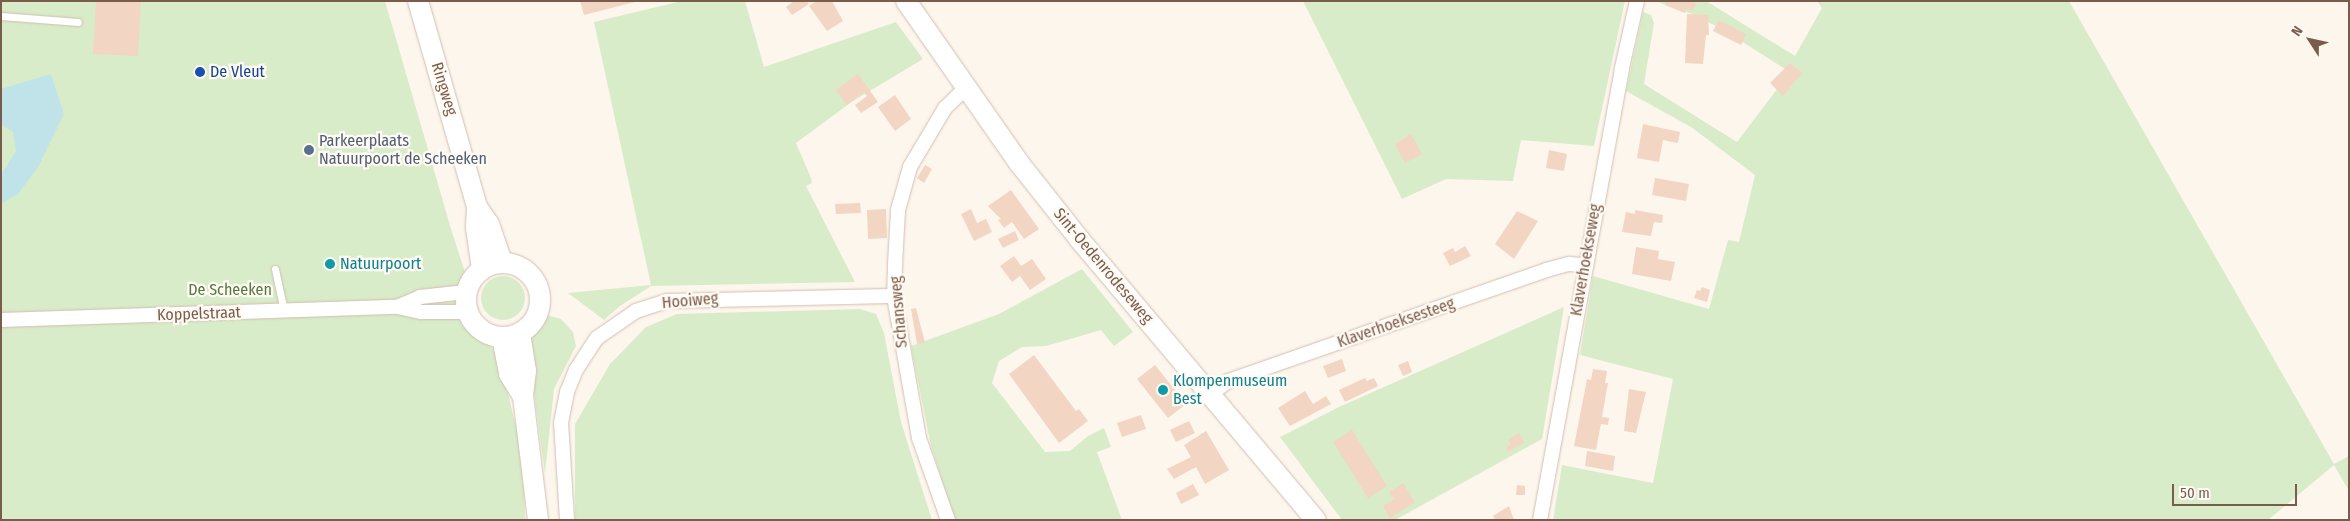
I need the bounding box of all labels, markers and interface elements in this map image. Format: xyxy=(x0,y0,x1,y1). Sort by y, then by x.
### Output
north arrow xyxy=(2285,15,2335,65)
text: N xyxy=(2288,23,2307,39)
street label: Ringweg xyxy=(427,60,461,118)
place label: De Vleut xyxy=(210,62,265,82)
marker: De Vleut xyxy=(194,66,206,78)
place label: Parkeerplaats Natuurpoort de Scheeken xyxy=(319,131,487,169)
marker: Parkeerplaats Natuurpoort de Scheeken xyxy=(303,144,315,156)
street label: Klaverhoekseweg xyxy=(1567,202,1605,318)
street label: Sint-Oedenrodeseweg xyxy=(1049,205,1157,327)
place label: Natuurpoort xyxy=(340,254,421,274)
marker: Natuurpoort xyxy=(324,258,336,270)
street label: Schansweg xyxy=(886,275,912,349)
park label: De Scheeken xyxy=(188,280,272,300)
street label: Hooiweg xyxy=(661,289,719,313)
street label: Klaverhoeksesteeg xyxy=(1335,294,1457,352)
street label: Koppelstraat xyxy=(157,303,241,325)
place label: Klompenmuseum Best xyxy=(1173,371,1287,409)
marker: Klompenmuseum Best xyxy=(1157,384,1169,396)
scale bar xyxy=(2175,474,2300,506)
text: 50 m xyxy=(2180,484,2210,502)

